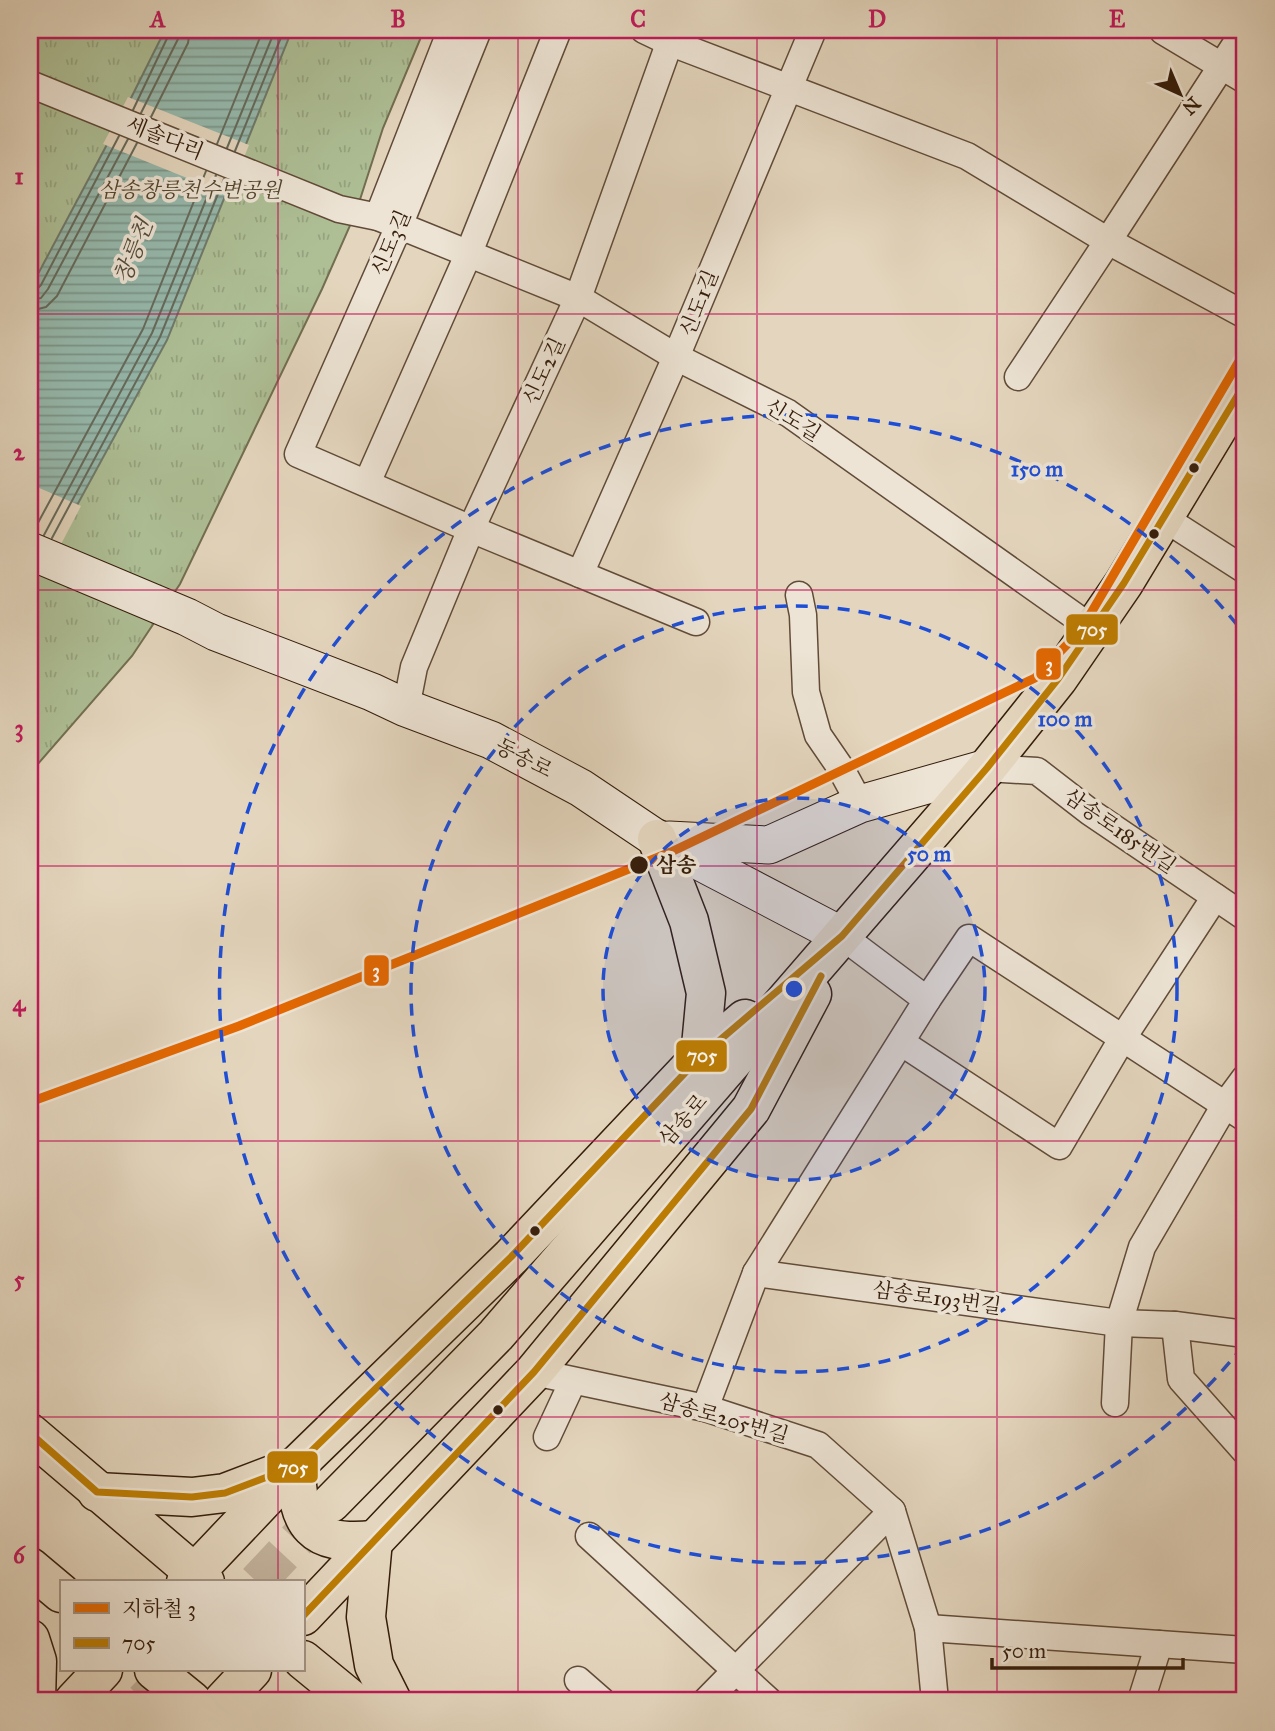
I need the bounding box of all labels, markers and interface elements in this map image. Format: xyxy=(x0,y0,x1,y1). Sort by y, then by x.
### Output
text: A xyxy=(148,5,166,33)
text: B xyxy=(390,5,406,33)
text: C xyxy=(630,5,646,33)
text: D xyxy=(868,5,886,33)
text: E xyxy=(1109,5,1126,33)
north arrow xyxy=(1146,60,1216,130)
text: N xyxy=(1178,92,1205,120)
street label: 세솔다리 xyxy=(123,111,207,165)
text: 1 xyxy=(14,162,24,190)
park label: 삼송창릉천수변공원 xyxy=(99,177,283,203)
street label: 신도3길 xyxy=(366,206,416,280)
water label: 창릉천 xyxy=(108,213,159,287)
street label: 신도1길 xyxy=(674,266,724,340)
street label: 신도2길 xyxy=(517,333,571,409)
street label: 신도길 xyxy=(760,393,826,447)
text: 2 xyxy=(13,438,25,466)
text: 150 m xyxy=(1011,456,1063,482)
unlabelled marker xyxy=(1187,461,1201,475)
unlabelled marker xyxy=(1147,527,1161,541)
line badge: 705 xyxy=(1065,613,1119,646)
text: 705 xyxy=(1077,618,1107,641)
line badge: 3 xyxy=(1035,647,1062,681)
text: 3 xyxy=(1045,653,1053,677)
text: 100 m xyxy=(1038,706,1093,732)
text: 3 xyxy=(14,714,24,743)
street label: 동송로 xyxy=(491,733,557,783)
street label: 삼송로185번길 xyxy=(1059,783,1181,879)
text: 50 m xyxy=(907,841,951,867)
place label: 삼송 xyxy=(656,852,697,878)
marker: 삼송 xyxy=(628,854,650,876)
line badge: 3 xyxy=(363,954,390,987)
text: 3 xyxy=(372,959,380,983)
centre of rings xyxy=(782,977,806,1001)
text: 4 xyxy=(13,989,27,1017)
line badge: 705 xyxy=(675,1039,728,1073)
text: 705 xyxy=(687,1044,717,1067)
street label: 삼송로 xyxy=(653,1089,713,1151)
unlabelled marker xyxy=(528,1224,542,1238)
text: 5 xyxy=(14,1265,25,1293)
street label: 삼송로193번길 xyxy=(871,1276,1003,1320)
street label: 삼송로205번길 xyxy=(656,1387,792,1449)
unlabelled marker xyxy=(491,1403,505,1417)
line badge: 705 xyxy=(266,1450,319,1484)
text: 705 xyxy=(278,1456,308,1479)
text: 6 xyxy=(13,1541,26,1569)
legend xyxy=(60,1580,304,1672)
text: 지하철 3 xyxy=(122,1596,196,1622)
scale bar xyxy=(992,1626,1182,1670)
text: 705 xyxy=(122,1630,155,1656)
text: 50 m xyxy=(1002,1638,1047,1664)

